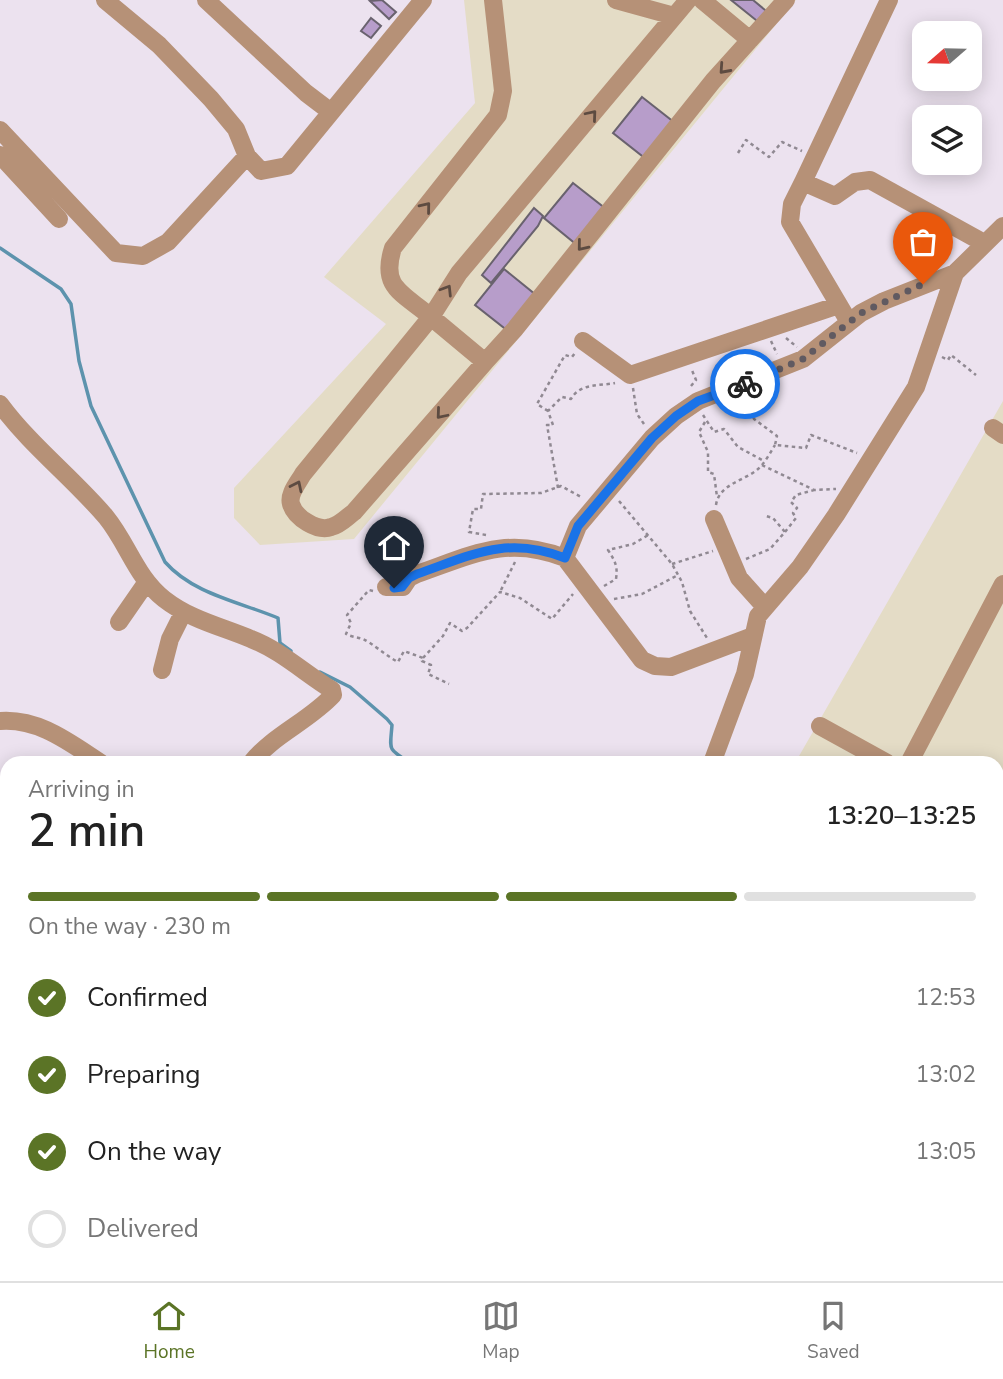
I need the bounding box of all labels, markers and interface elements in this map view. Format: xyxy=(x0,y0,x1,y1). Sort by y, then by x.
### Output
north arrow xyxy=(912,21,982,91)
map controls xyxy=(912,21,982,175)
one-way arrow xyxy=(720,61,732,74)
button: layers xyxy=(912,105,982,175)
one-way arrow xyxy=(584,110,596,123)
one-way arrow xyxy=(417,202,430,214)
pin xyxy=(893,212,953,284)
icon: bag xyxy=(904,223,942,261)
one-way arrow xyxy=(577,239,590,251)
one-way arrow xyxy=(439,285,452,298)
courier xyxy=(710,349,780,419)
icon: bike xyxy=(726,365,764,403)
one-way arrow xyxy=(437,406,449,419)
one-way arrow xyxy=(288,481,302,494)
pin xyxy=(364,516,424,588)
icon: home xyxy=(375,527,413,565)
text: Arriving in xyxy=(28,774,135,805)
text: 13:20–13:25 xyxy=(826,798,976,833)
text: 2 min xyxy=(28,799,145,862)
text: On the way · 230 m xyxy=(28,911,231,942)
icon: check xyxy=(28,979,66,1017)
text: Confirmed xyxy=(87,980,208,1015)
text: 12:53 xyxy=(916,982,976,1013)
icon: check xyxy=(28,1056,66,1094)
text: Preparing xyxy=(87,1057,200,1092)
text: 13:02 xyxy=(916,1059,976,1090)
icon: check xyxy=(28,1133,66,1171)
text: On the way xyxy=(87,1134,221,1169)
text: 13:05 xyxy=(916,1136,976,1167)
text: Delivered xyxy=(87,1211,199,1246)
tab: Home xyxy=(144,1297,195,1365)
tab: Map xyxy=(482,1297,520,1365)
tab: Saved xyxy=(807,1297,859,1365)

